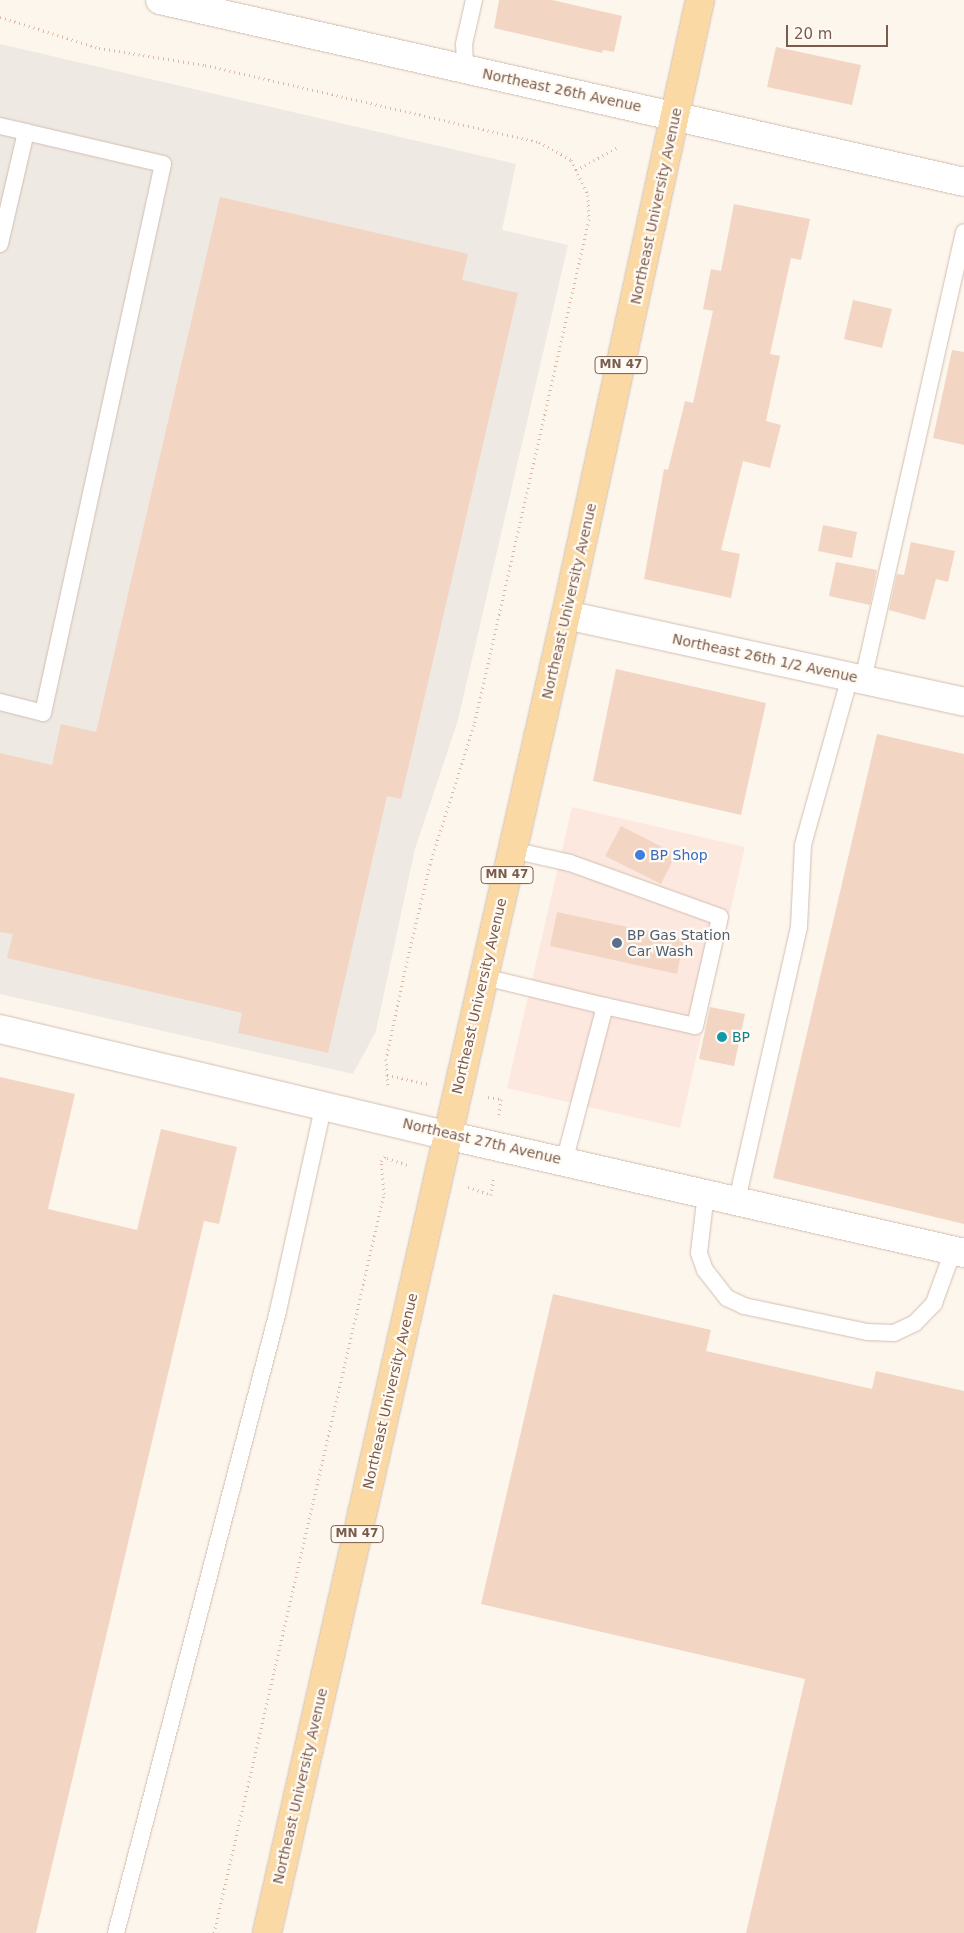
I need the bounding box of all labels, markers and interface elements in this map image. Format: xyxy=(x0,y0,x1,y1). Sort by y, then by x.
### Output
scale bar xyxy=(789,15,892,47)
text: 20 m xyxy=(794,25,832,43)
street label: Northeast 26th Avenue xyxy=(481,65,643,115)
street label: Northeast University Avenue xyxy=(627,106,685,306)
road number: MN 47 xyxy=(594,356,648,374)
street label: Northeast University Avenue xyxy=(538,501,600,701)
street label: Northeast 26th 1/2 Avenue xyxy=(671,630,859,686)
place label: BP Shop xyxy=(650,847,708,863)
marker: BP Shop xyxy=(634,849,646,861)
road number: MN 47 xyxy=(480,866,534,884)
street label: Northeast University Avenue xyxy=(448,896,510,1096)
place label: BP Gas Station Car Wash xyxy=(627,927,730,960)
marker: BP Gas Station Car Wash xyxy=(611,937,623,949)
place label: BP xyxy=(732,1029,750,1045)
marker: BP xyxy=(716,1031,728,1043)
street label: Northeast 27th Avenue xyxy=(401,1115,563,1167)
street label: Northeast University Avenue xyxy=(359,1291,421,1491)
road number: MN 47 xyxy=(330,1525,384,1544)
street label: Northeast University Avenue xyxy=(269,1686,331,1886)

